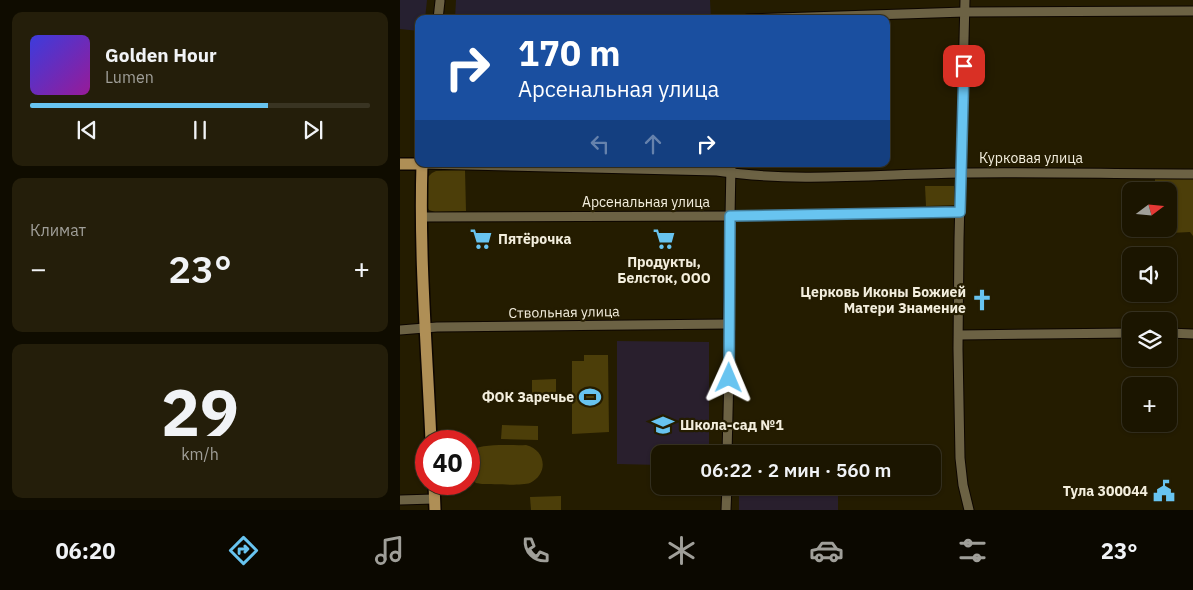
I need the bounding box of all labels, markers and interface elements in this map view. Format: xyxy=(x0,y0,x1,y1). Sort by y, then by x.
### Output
text: 170 m xyxy=(518,30,621,76)
icon: right xyxy=(435,35,500,100)
text: Golden Hour xyxy=(105,43,217,67)
pin xyxy=(943,45,985,87)
icon: arrive xyxy=(950,52,978,80)
text: Lumen xyxy=(105,67,154,87)
text: Арсенальная улица xyxy=(518,74,719,103)
icon: previous xyxy=(73,116,101,144)
icon: pause xyxy=(186,116,214,144)
icon: next xyxy=(299,116,327,144)
icon: left xyxy=(586,130,614,158)
icon: ahead xyxy=(639,130,667,158)
icon: right xyxy=(692,130,720,158)
street label: Курковая улица xyxy=(979,149,1084,167)
north arrow xyxy=(1122,182,1178,238)
map controls xyxy=(1122,182,1177,432)
street label: Арсенальная улица xyxy=(582,193,711,211)
text: Климат xyxy=(30,220,86,240)
supermarket icon: Пятёрочка xyxy=(468,226,494,252)
supermarket icon: Продукты, Белсток, ООО xyxy=(651,226,677,252)
place label: Пятёрочка xyxy=(498,230,571,248)
text: 23° xyxy=(168,244,232,293)
button: sound xyxy=(1122,247,1177,302)
text: − xyxy=(30,250,47,287)
text: + xyxy=(353,250,370,287)
place label: Продукты, Белсток, ООО xyxy=(617,253,711,287)
place label: Церковь Иконы Божией Матери Знамение xyxy=(800,283,966,317)
church icon: Церковь Иконы Божией Матери Знамение xyxy=(969,287,995,313)
street label: Ствольная улица xyxy=(508,302,620,322)
button: layers xyxy=(1122,312,1177,367)
position arrow xyxy=(702,351,754,403)
text: 29 xyxy=(161,369,239,454)
button: + xyxy=(1122,377,1177,432)
sports icon: ФОК Заречье xyxy=(577,384,603,410)
place label: ФОК Заречье xyxy=(482,388,574,406)
school or university icon: Школа-сад №1 xyxy=(650,412,676,438)
place label: Школа-сад №1 xyxy=(680,416,784,434)
speed limit sign: 40 xyxy=(415,430,480,495)
text: km/h xyxy=(181,444,219,464)
text: 06:22 · 2 мин · 560 m xyxy=(701,458,891,482)
public building icon: Тула 300044 xyxy=(1151,478,1177,504)
place label: Тула 300044 xyxy=(1063,482,1148,500)
icon: directions xyxy=(226,533,261,568)
icon: music xyxy=(372,533,407,568)
icon: phone xyxy=(518,533,553,568)
icon: climate xyxy=(664,533,699,568)
icon: car xyxy=(809,533,844,568)
icon: filters xyxy=(955,533,990,568)
text: 06:20 xyxy=(55,536,115,565)
text: 23° xyxy=(1101,536,1138,565)

